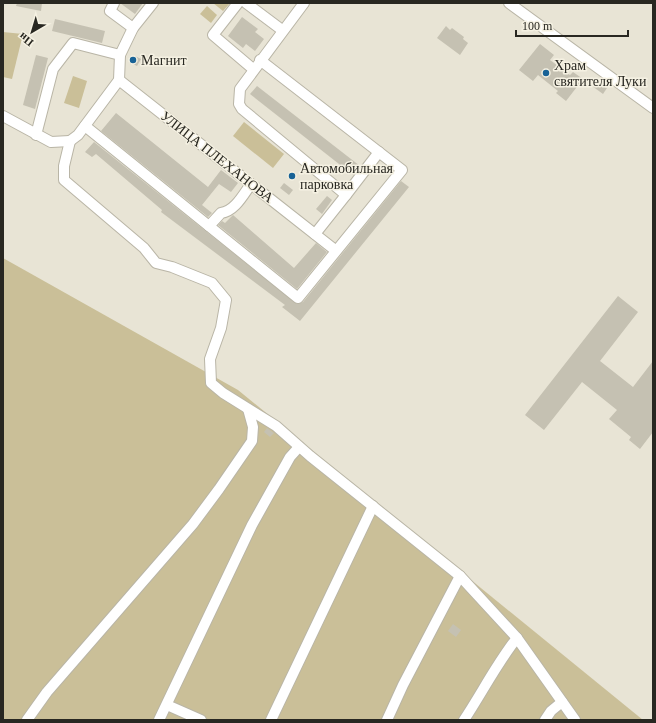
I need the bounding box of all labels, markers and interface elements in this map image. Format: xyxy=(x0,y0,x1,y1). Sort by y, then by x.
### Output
north arrow xyxy=(12,12,52,52)
scale bar xyxy=(516,12,628,38)
text: 100 m xyxy=(522,19,553,33)
text: Пн xyxy=(16,30,35,49)
place label: Магнит xyxy=(141,53,187,68)
marker: Магнит xyxy=(128,55,138,65)
place label: Храм святителя Луки xyxy=(554,58,647,89)
marker: Храм святителя Луки xyxy=(541,68,551,78)
street label: УЛИЦА ПЛЕХАНОВА xyxy=(158,108,277,206)
place label: Автомобильная парковка xyxy=(300,161,394,192)
marker: Автомобильная парковка xyxy=(287,171,297,181)

